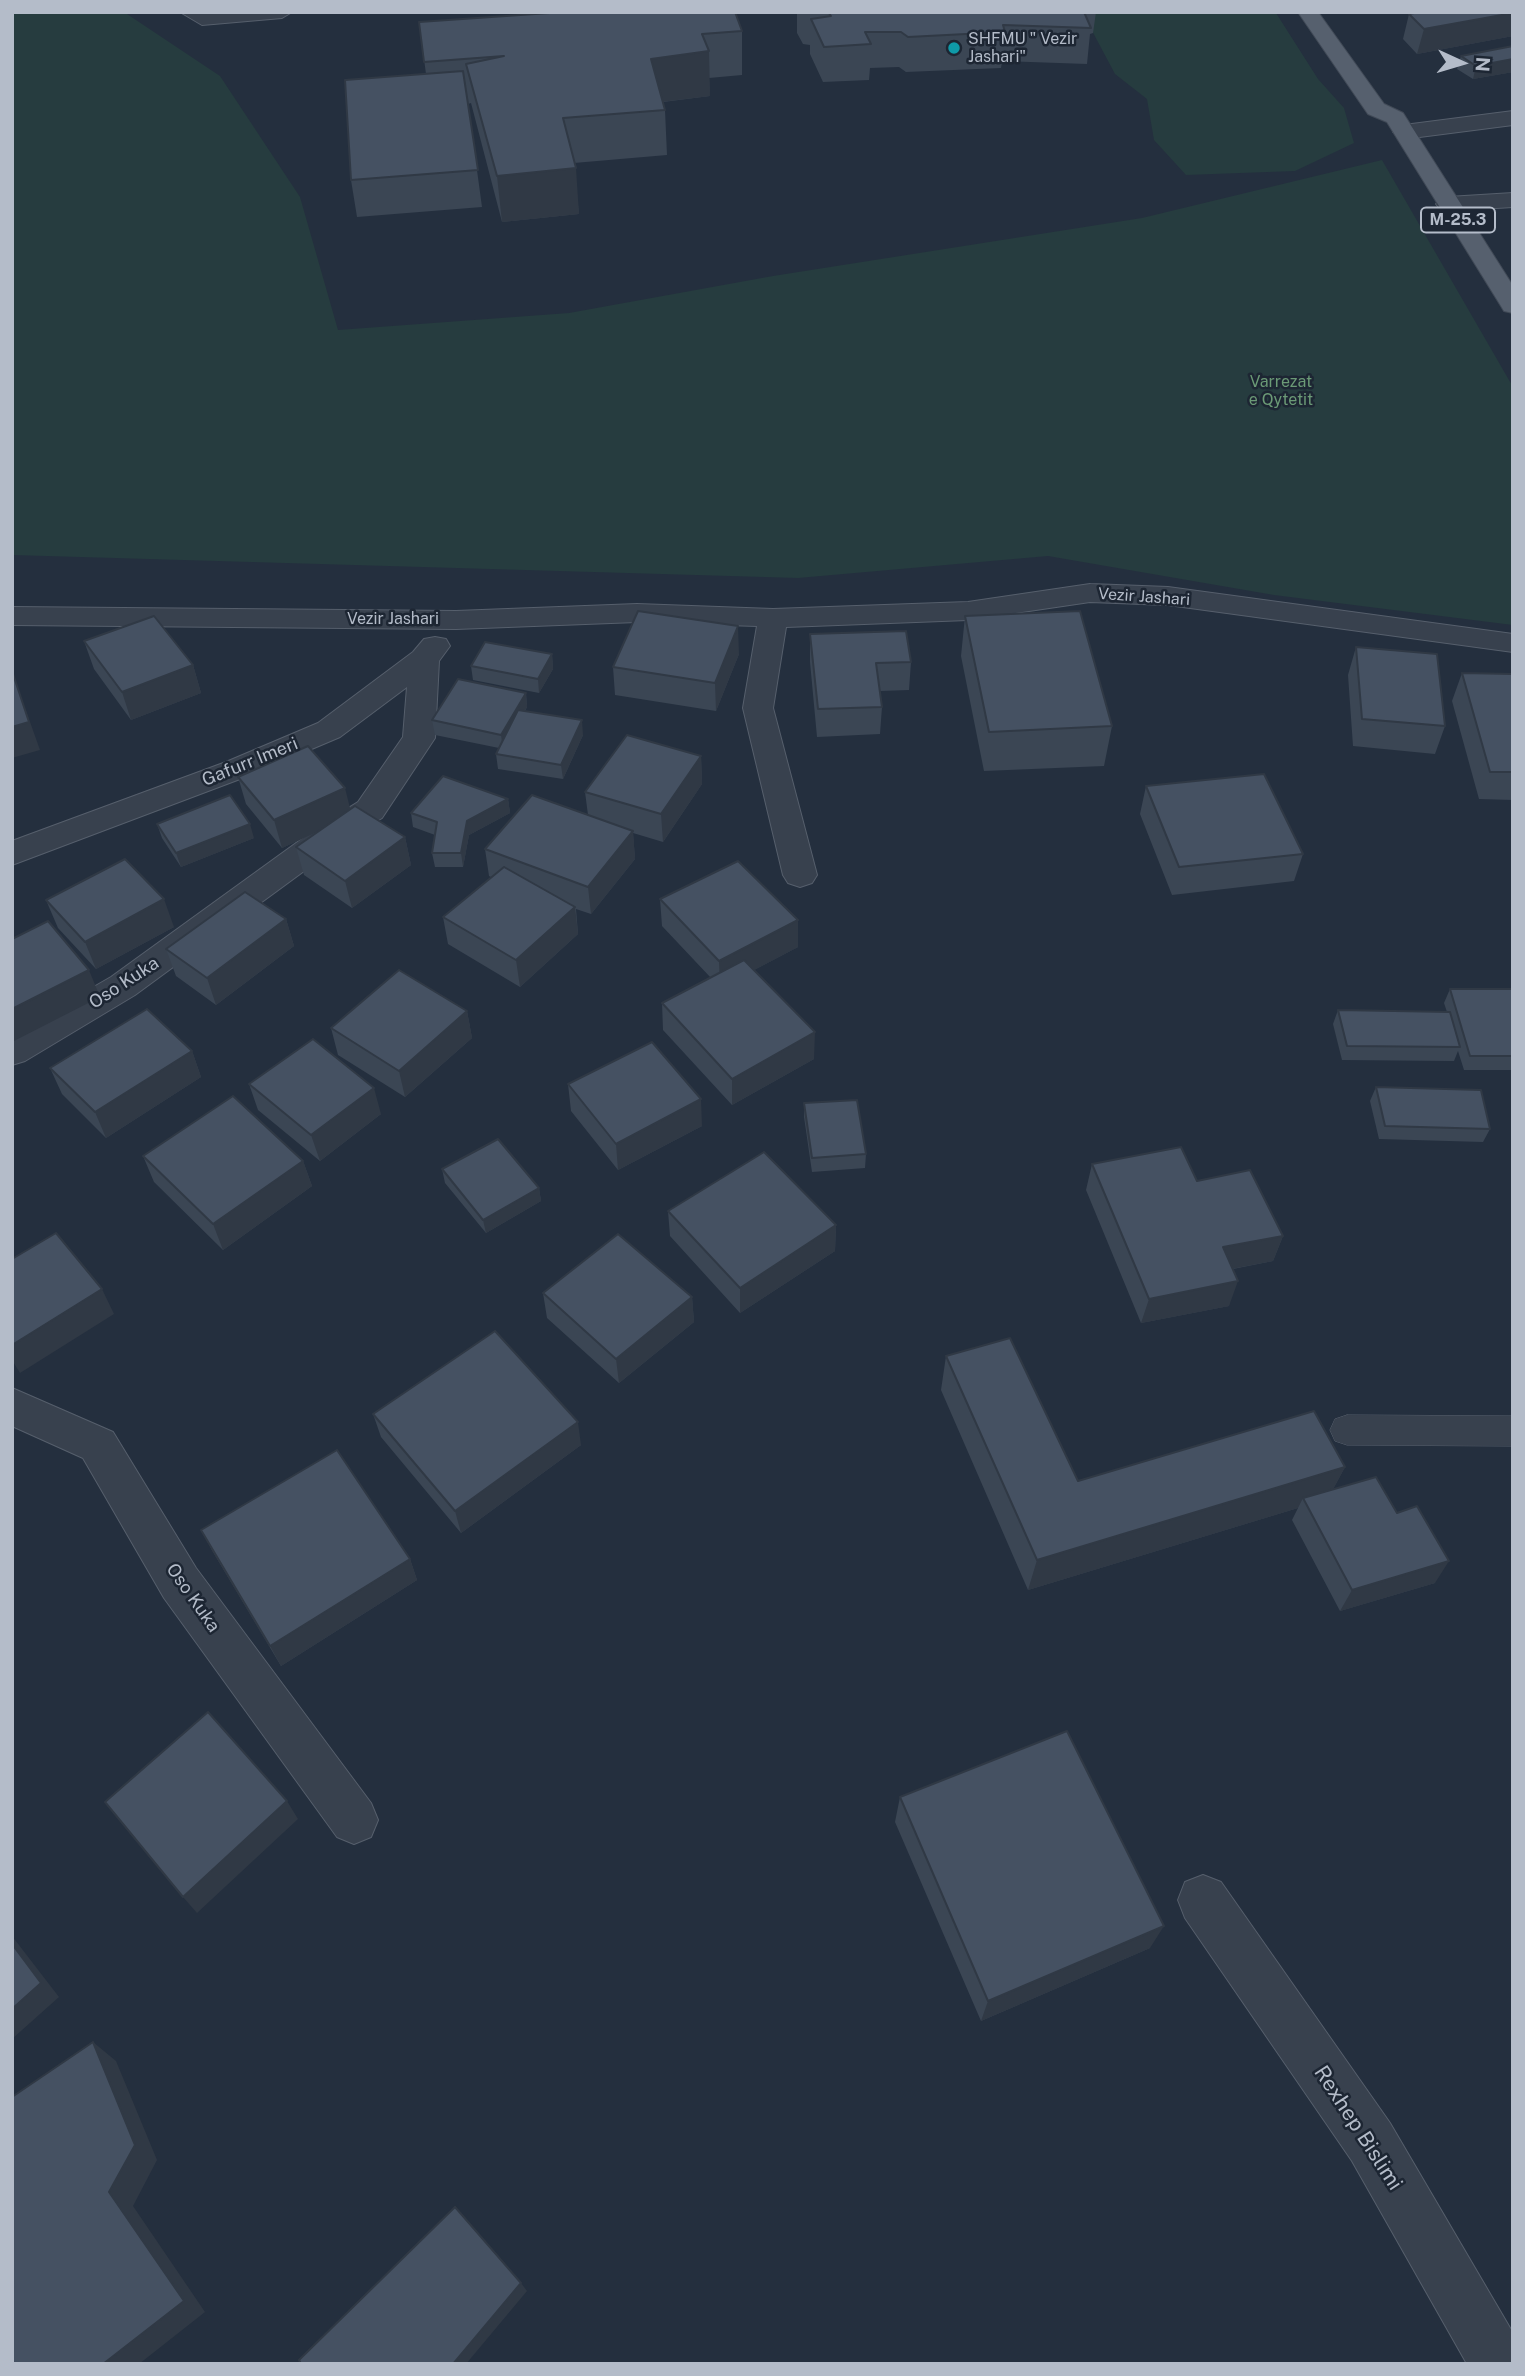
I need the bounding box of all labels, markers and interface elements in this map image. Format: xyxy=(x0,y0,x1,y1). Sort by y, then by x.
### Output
north arrow xyxy=(1427,28,1497,98)
place label: SHFMU " Vezir Jashari" xyxy=(968,29,1077,67)
marker: SHFMU " Vezir Jashari" xyxy=(946,40,962,56)
text: N xyxy=(1471,56,1494,73)
road number: M-25.3 xyxy=(1421,208,1495,232)
park label: Varrezat e Qytetit xyxy=(1249,372,1313,410)
street label: Vezir Jashari xyxy=(1097,584,1191,610)
street label: Vezir Jashari xyxy=(347,609,439,629)
street label: Gafurr Imeri xyxy=(199,733,301,791)
street label: Oso Kuka xyxy=(85,952,163,1014)
street label: Oso Kuka xyxy=(162,1559,224,1637)
street label: Rexhep Bislimi xyxy=(1308,2061,1408,2195)

